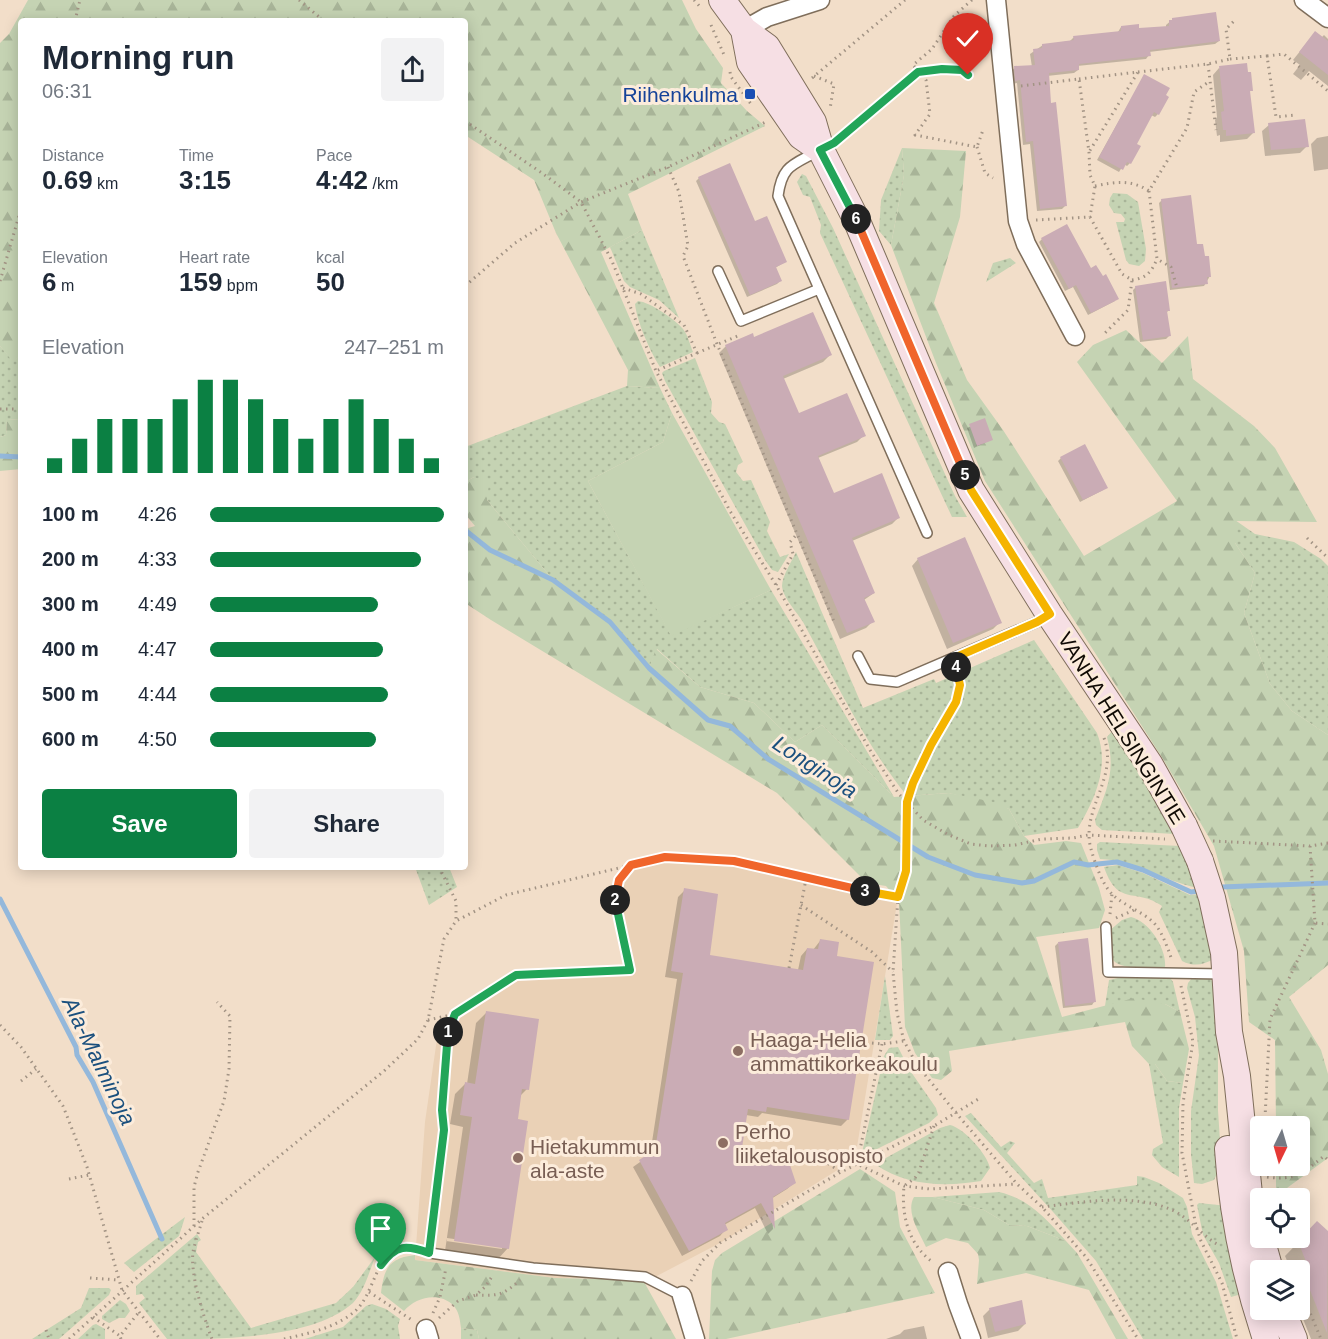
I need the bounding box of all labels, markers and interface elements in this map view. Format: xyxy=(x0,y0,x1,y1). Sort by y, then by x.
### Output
pin xyxy=(942,13,993,75)
icon: check xyxy=(951,22,984,55)
button: share xyxy=(381,38,444,101)
text: Morning run xyxy=(42,39,234,76)
text: 06:31 xyxy=(42,80,92,102)
place label: Riihenkulma xyxy=(622,83,738,106)
marker: Riihenkulma xyxy=(743,87,757,101)
text: Distance xyxy=(42,147,104,164)
text: Time xyxy=(179,147,214,164)
text: Pace xyxy=(316,147,352,164)
text: 0.69 xyxy=(42,165,93,195)
text: 3:15 xyxy=(179,165,231,195)
text: 4:42 xyxy=(316,165,368,195)
text: km xyxy=(93,175,118,192)
text: /km xyxy=(368,175,398,192)
pin: 6 xyxy=(841,204,871,234)
text: 6 xyxy=(852,210,860,227)
text: Elevation xyxy=(42,249,108,266)
text: Heart rate xyxy=(179,249,250,266)
text: kcal xyxy=(316,249,344,266)
text: 6 xyxy=(42,267,56,297)
text: 159 xyxy=(179,267,222,297)
text: 50 xyxy=(316,267,345,297)
text: m xyxy=(56,277,74,294)
text: bpm xyxy=(222,277,258,294)
text: Elevation xyxy=(42,336,124,358)
text: 247–251 m xyxy=(344,336,444,358)
pin: 5 xyxy=(950,460,980,490)
text: 5 xyxy=(961,466,969,483)
text: 100 m xyxy=(42,503,99,525)
text: 4:26 xyxy=(138,503,177,525)
text: 200 m xyxy=(42,548,99,570)
text: 4:33 xyxy=(138,548,177,570)
text: 300 m xyxy=(42,593,99,615)
text: 4:49 xyxy=(138,593,177,615)
street label: VANHA HELSINGINTIE xyxy=(1054,628,1190,828)
text: 400 m xyxy=(42,638,99,660)
text: 4:47 xyxy=(138,638,177,660)
pin: 4 xyxy=(941,652,971,682)
text: 4 xyxy=(952,658,960,675)
text: 500 m xyxy=(42,683,99,705)
text: 4:44 xyxy=(138,683,177,705)
text: 600 m xyxy=(42,728,99,750)
text: 4:50 xyxy=(138,728,177,750)
water label: Longinoja xyxy=(768,731,862,803)
button: Save xyxy=(42,789,237,858)
button: Share xyxy=(249,789,444,858)
pin: 3 xyxy=(850,876,880,906)
text: 3 xyxy=(861,882,869,899)
pin: 2 xyxy=(600,885,630,915)
text: 2 xyxy=(611,891,619,908)
water label: Ala-Malminoja xyxy=(56,991,141,1129)
pin: 1 xyxy=(433,1017,463,1047)
text: 1 xyxy=(444,1023,452,1040)
place label: Haaga-Helia ammattikorkeakoulu xyxy=(750,1028,938,1075)
marker: Haaga-Helia ammattikorkeakoulu xyxy=(731,1044,745,1058)
north arrow xyxy=(1250,1116,1310,1176)
map controls xyxy=(1250,1116,1310,1320)
place label: Perho liiketalousopisto xyxy=(735,1120,883,1167)
place label: Hietakummun ala-aste xyxy=(530,1135,660,1182)
marker: Perho liiketalousopisto xyxy=(716,1136,730,1150)
marker: Hietakummun ala-aste xyxy=(511,1151,525,1165)
button: locate xyxy=(1250,1188,1310,1248)
pin xyxy=(355,1203,406,1265)
icon: arrive xyxy=(364,1212,397,1245)
button: layers xyxy=(1250,1260,1310,1320)

